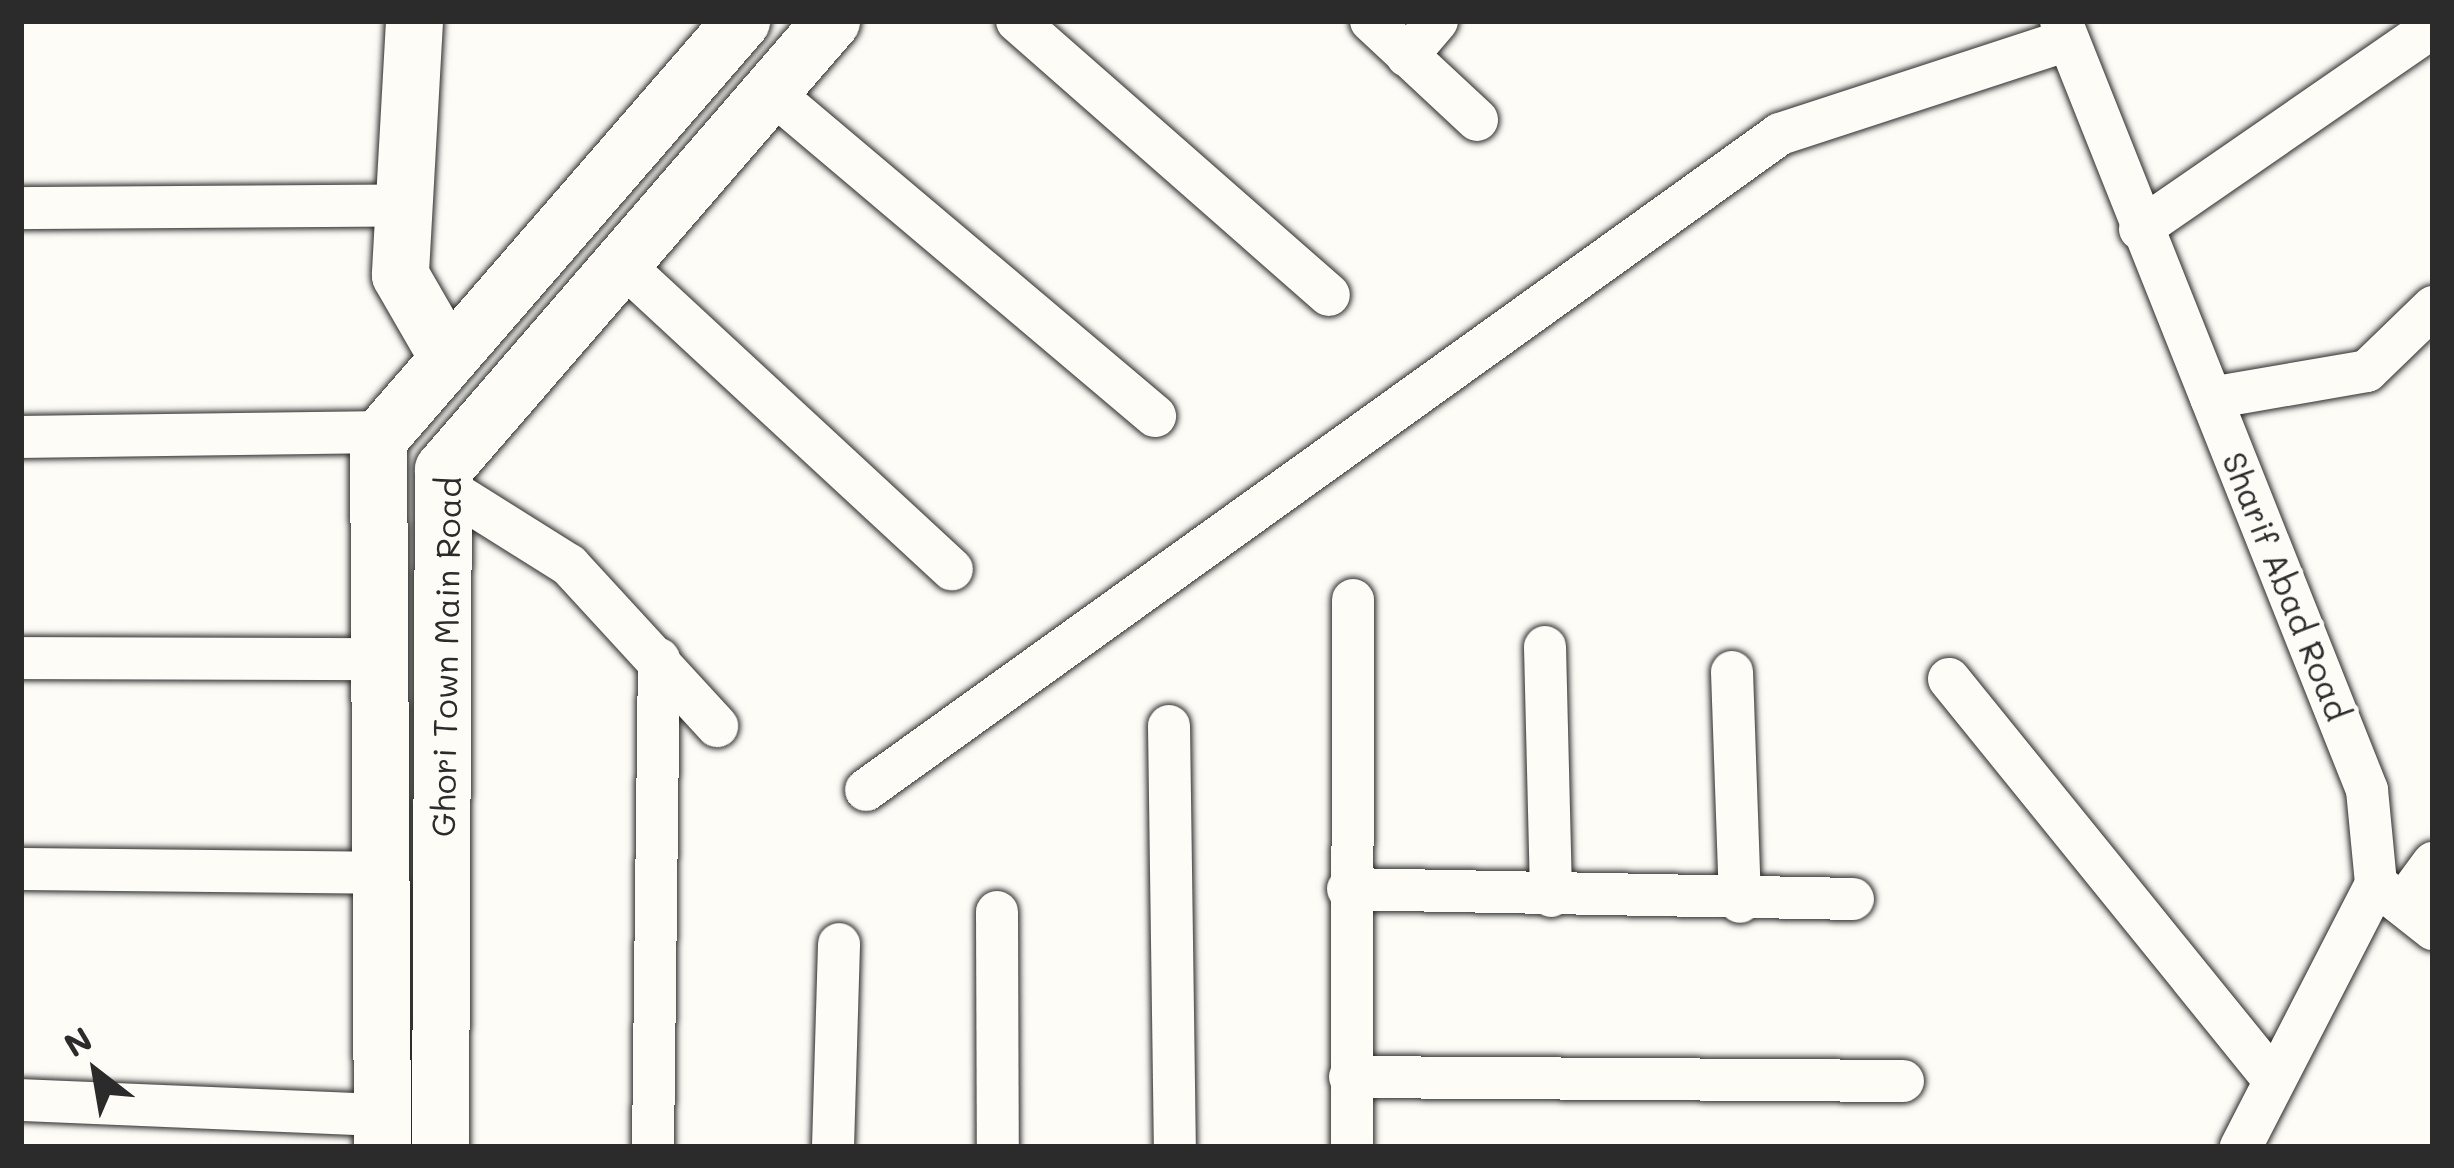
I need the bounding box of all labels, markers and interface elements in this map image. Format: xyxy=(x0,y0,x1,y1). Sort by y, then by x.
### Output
street label: Sharif Abad Road xyxy=(2215,446,2359,726)
street label: Ghori Town Main Road xyxy=(422,477,468,837)
north arrow xyxy=(36,1012,156,1132)
text: N xyxy=(55,1016,99,1066)

